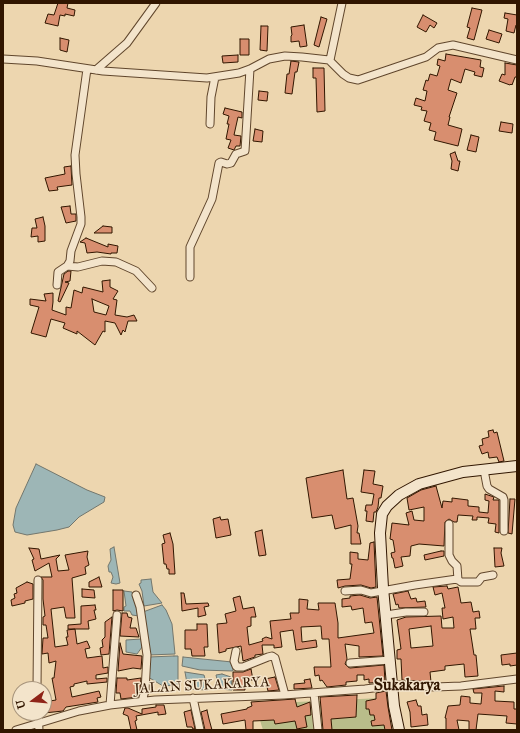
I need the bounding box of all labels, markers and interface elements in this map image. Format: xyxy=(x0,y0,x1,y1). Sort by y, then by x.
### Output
street label: JALAN SUKAKARYA xyxy=(134,674,270,698)
district label: Sukakarya xyxy=(374,676,440,696)
north arrow xyxy=(12,681,52,721)
text: U xyxy=(13,698,28,710)

